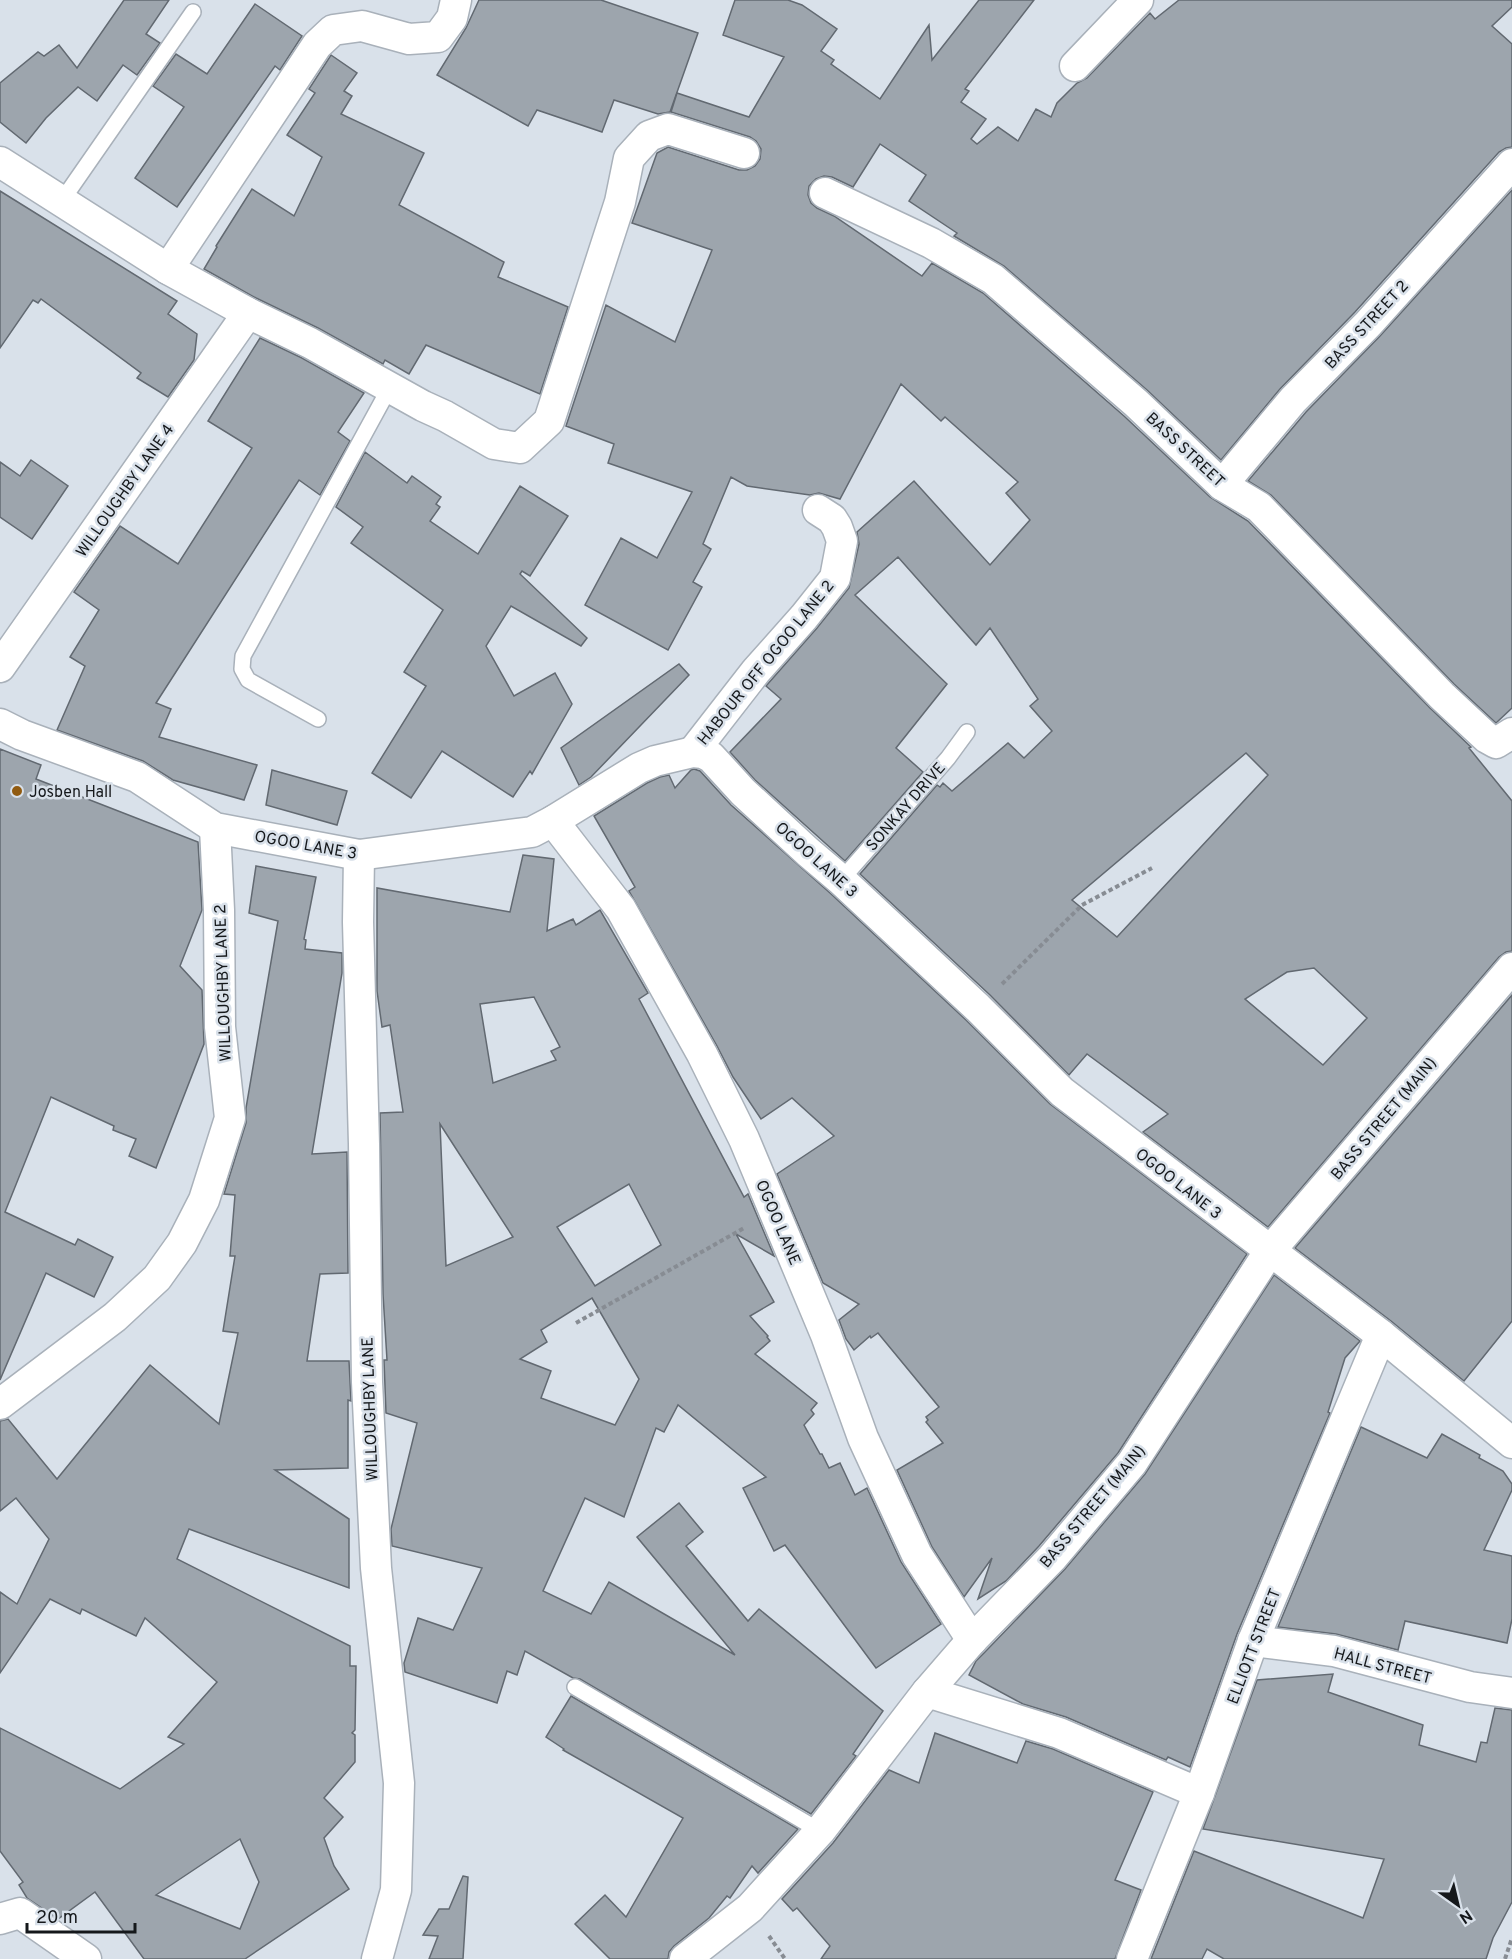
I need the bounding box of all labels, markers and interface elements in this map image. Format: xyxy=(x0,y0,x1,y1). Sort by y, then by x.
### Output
street label: BASS STREET 2 xyxy=(1321,277,1414,374)
street label: BASS STREET xyxy=(1141,409,1228,492)
street label: WILLOUGHBY LANE 4 xyxy=(72,421,179,561)
street label: HABOUR OFF OGOO LANE 2 xyxy=(694,577,839,750)
street label: SONKAY DRIVE xyxy=(862,759,951,856)
place label: Josben Hall xyxy=(29,783,112,803)
marker: Josben Hall xyxy=(10,784,24,798)
street label: OGOO LANE 3 xyxy=(770,818,861,903)
street label: OGOO LANE 3 xyxy=(253,827,359,865)
street label: WILLOUGHBY LANE 2 xyxy=(211,904,237,1062)
street label: BASS STREET (MAIN) xyxy=(1327,1054,1442,1185)
street label: OGOO LANE 3 xyxy=(1131,1145,1225,1224)
street label: OGOO LANE xyxy=(750,1177,804,1268)
street label: WILLOUGHBY LANE xyxy=(358,1337,384,1481)
street label: BASS STREET (MAIN) xyxy=(1036,1442,1151,1573)
street label: ELLIOTT STREET xyxy=(1224,1586,1286,1707)
street label: HALL STREET xyxy=(1331,1644,1434,1690)
north arrow xyxy=(1428,1875,1488,1935)
scale bar xyxy=(27,1896,135,1934)
text: N xyxy=(1455,1904,1476,1927)
text: 20 m xyxy=(36,1907,78,1930)

